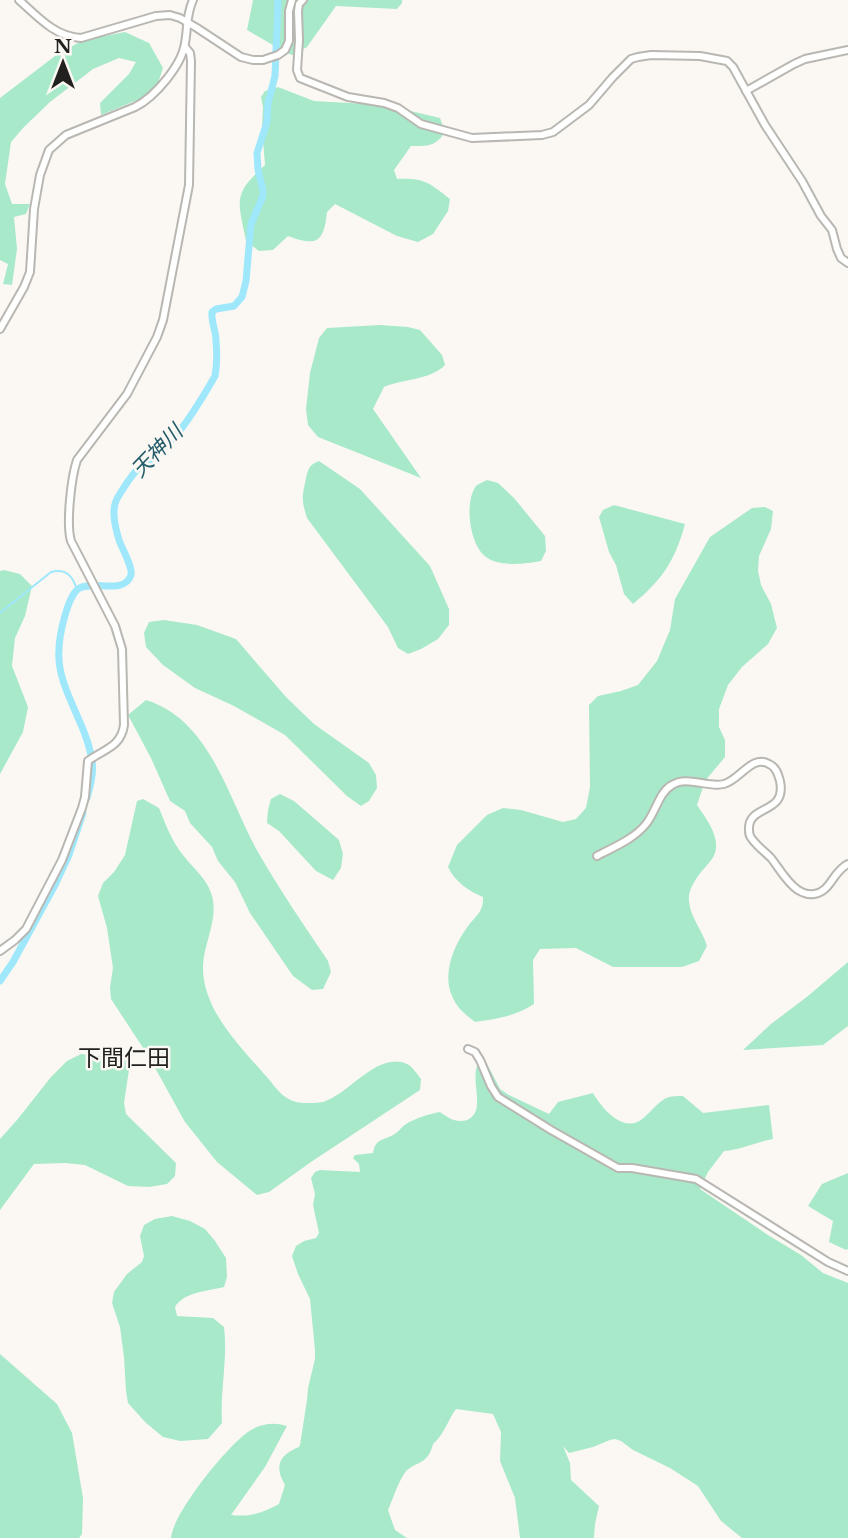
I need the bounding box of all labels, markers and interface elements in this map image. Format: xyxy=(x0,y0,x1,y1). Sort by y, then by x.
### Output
north arrow xyxy=(28,28,98,98)
text: N xyxy=(54,35,72,58)
water label: 天神川 xyxy=(126,418,190,483)
district label: 下間仁田 xyxy=(78,1044,170,1072)

